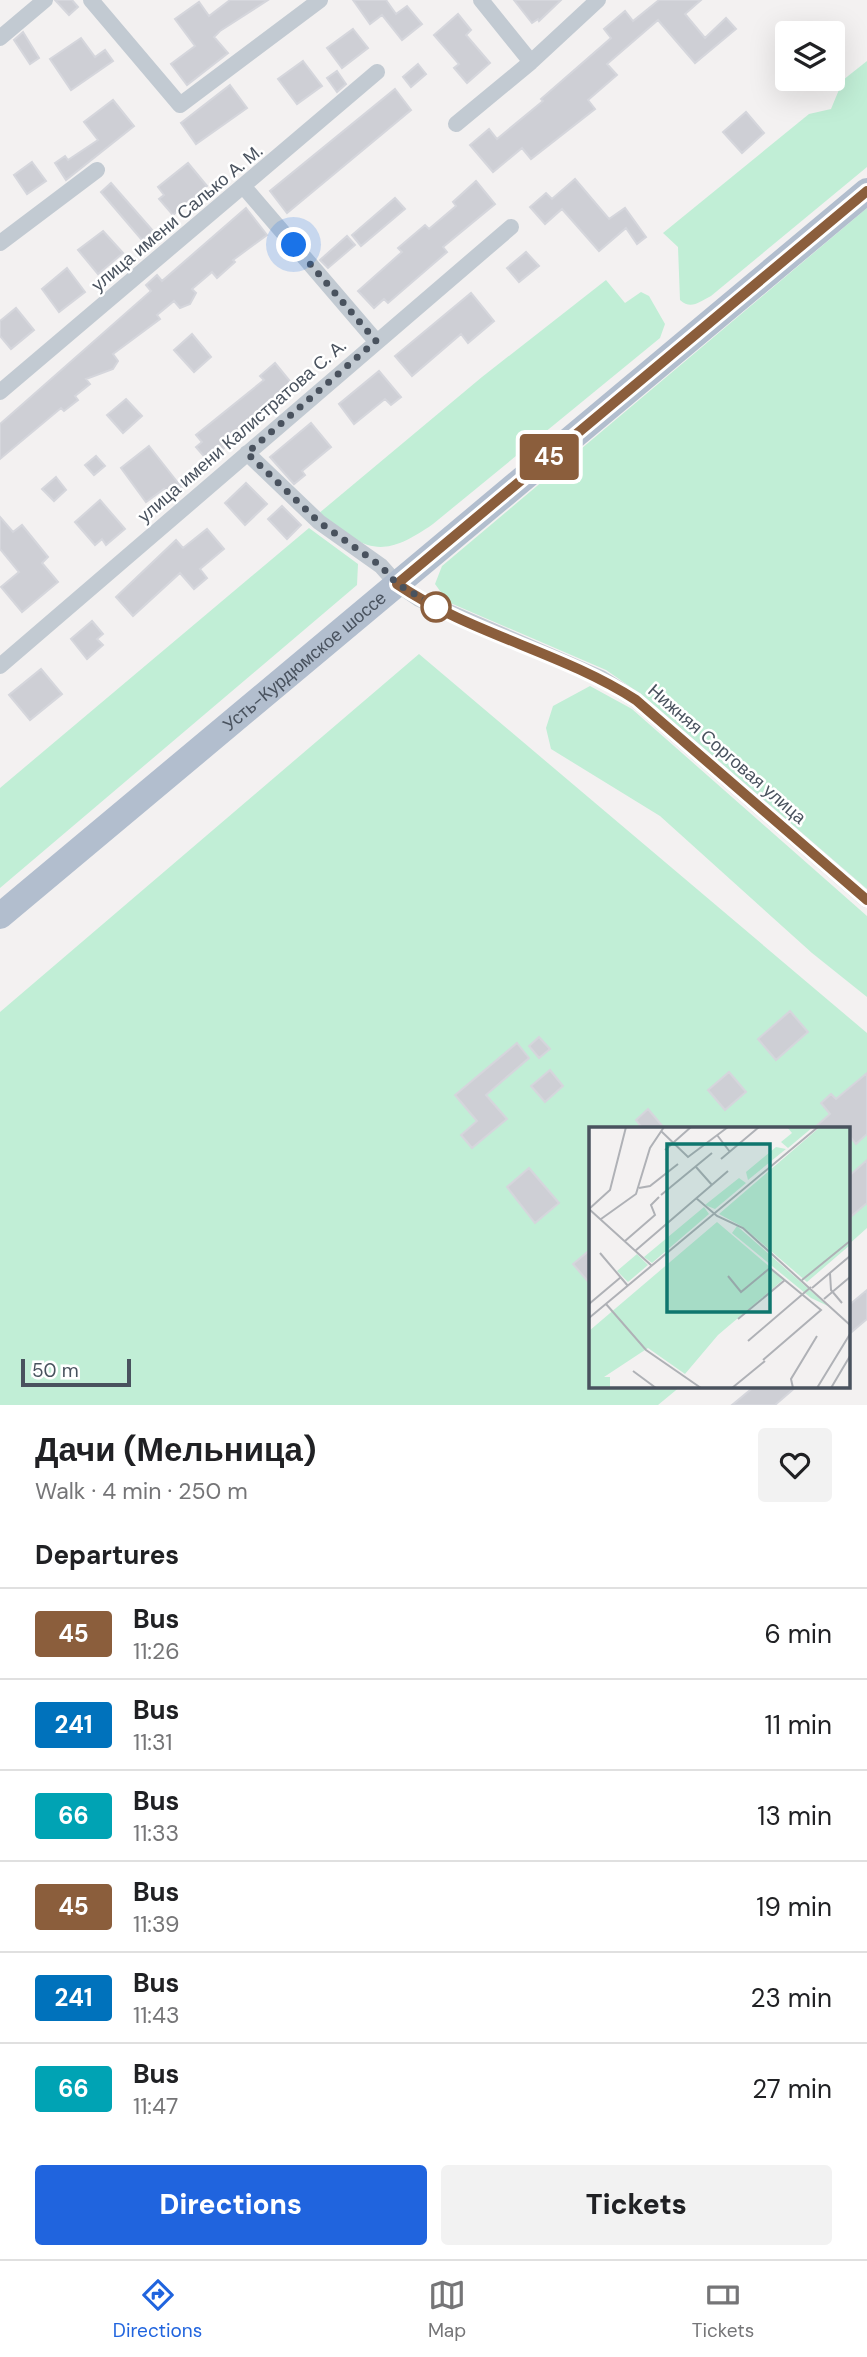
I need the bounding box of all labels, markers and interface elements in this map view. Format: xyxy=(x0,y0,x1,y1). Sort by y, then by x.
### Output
map controls xyxy=(775,21,845,91)
button: layers xyxy=(775,21,845,91)
street label: улица имени Салько А. М. xyxy=(86,139,268,297)
your location xyxy=(276,227,311,262)
street label: улица имени Калистратова С. А. xyxy=(133,334,351,528)
line badge: 45 xyxy=(518,434,580,480)
text: 45 xyxy=(534,441,564,472)
street label: Усть-Курдюмское шоссе xyxy=(218,586,391,737)
unlabelled marker xyxy=(421,592,451,622)
street label: Нижняя Сорговая улица xyxy=(643,679,812,830)
inset map xyxy=(589,1127,850,1388)
scale bar xyxy=(21,1356,131,1388)
text: 50 m xyxy=(32,1358,79,1383)
text: Дачи (Мельница) xyxy=(35,1428,316,1471)
button: heart xyxy=(758,1428,832,1502)
text: Walk · 4 min · 250 m xyxy=(35,1476,248,1506)
text: Departures xyxy=(35,1538,179,1572)
text: Bus xyxy=(133,1602,179,1636)
text: 6 min xyxy=(764,1617,832,1651)
text: 45 xyxy=(58,1618,89,1649)
text: 11:26 xyxy=(133,1636,180,1666)
text: Bus xyxy=(133,1693,179,1727)
text: 11 min xyxy=(765,1708,832,1742)
text: 241 xyxy=(54,1709,93,1740)
text: 11:31 xyxy=(133,1727,172,1757)
text: Bus xyxy=(133,1784,179,1818)
text: 13 min xyxy=(757,1799,832,1833)
text: 66 xyxy=(58,1800,89,1831)
text: 11:33 xyxy=(133,1818,179,1848)
text: Bus xyxy=(133,1875,179,1909)
text: 19 min xyxy=(756,1890,832,1924)
text: 45 xyxy=(58,1891,89,1922)
text: 11:39 xyxy=(133,1909,179,1939)
text: Bus xyxy=(133,1966,179,2000)
text: 23 min xyxy=(750,1981,832,2015)
text: 241 xyxy=(54,1982,93,2013)
text: 11:43 xyxy=(133,2000,180,2030)
text: Bus xyxy=(133,2057,179,2091)
text: 27 min xyxy=(752,2072,832,2106)
text: 66 xyxy=(58,2073,89,2104)
text: 11:47 xyxy=(133,2091,178,2121)
button: Directions xyxy=(35,2165,427,2245)
button: Tickets xyxy=(441,2165,832,2245)
tab: Directions xyxy=(113,2276,202,2343)
tab: Map xyxy=(428,2276,466,2343)
tab: Tickets xyxy=(692,2276,754,2343)

